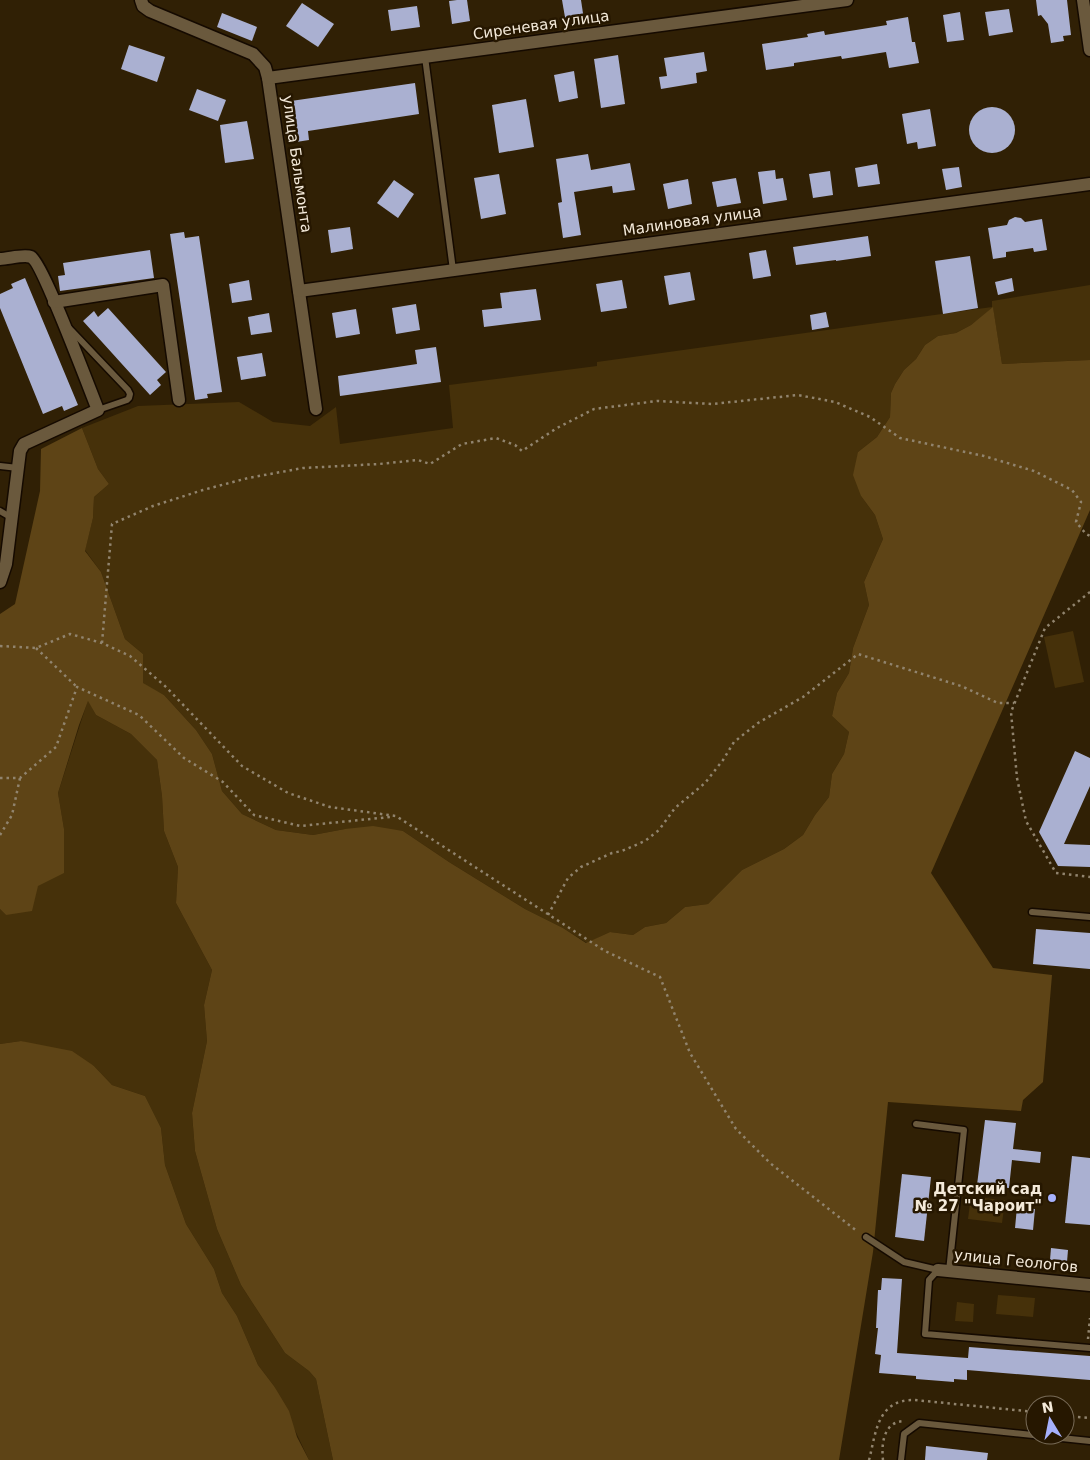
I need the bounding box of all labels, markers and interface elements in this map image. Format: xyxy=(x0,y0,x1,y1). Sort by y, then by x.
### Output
street label: Сиреневая улица xyxy=(472,7,610,43)
street label: улица Бальмонта xyxy=(278,94,316,234)
street label: Малиновая улица xyxy=(621,202,763,240)
place label: Детский сад № 27 "Чароит" xyxy=(915,1180,1042,1215)
marker: Детский сад № 27 "Чароит" xyxy=(1046,1192,1058,1204)
street label: улица Геологов xyxy=(953,1246,1079,1276)
north arrow xyxy=(1025,1395,1075,1445)
text: N xyxy=(1041,1398,1055,1416)

